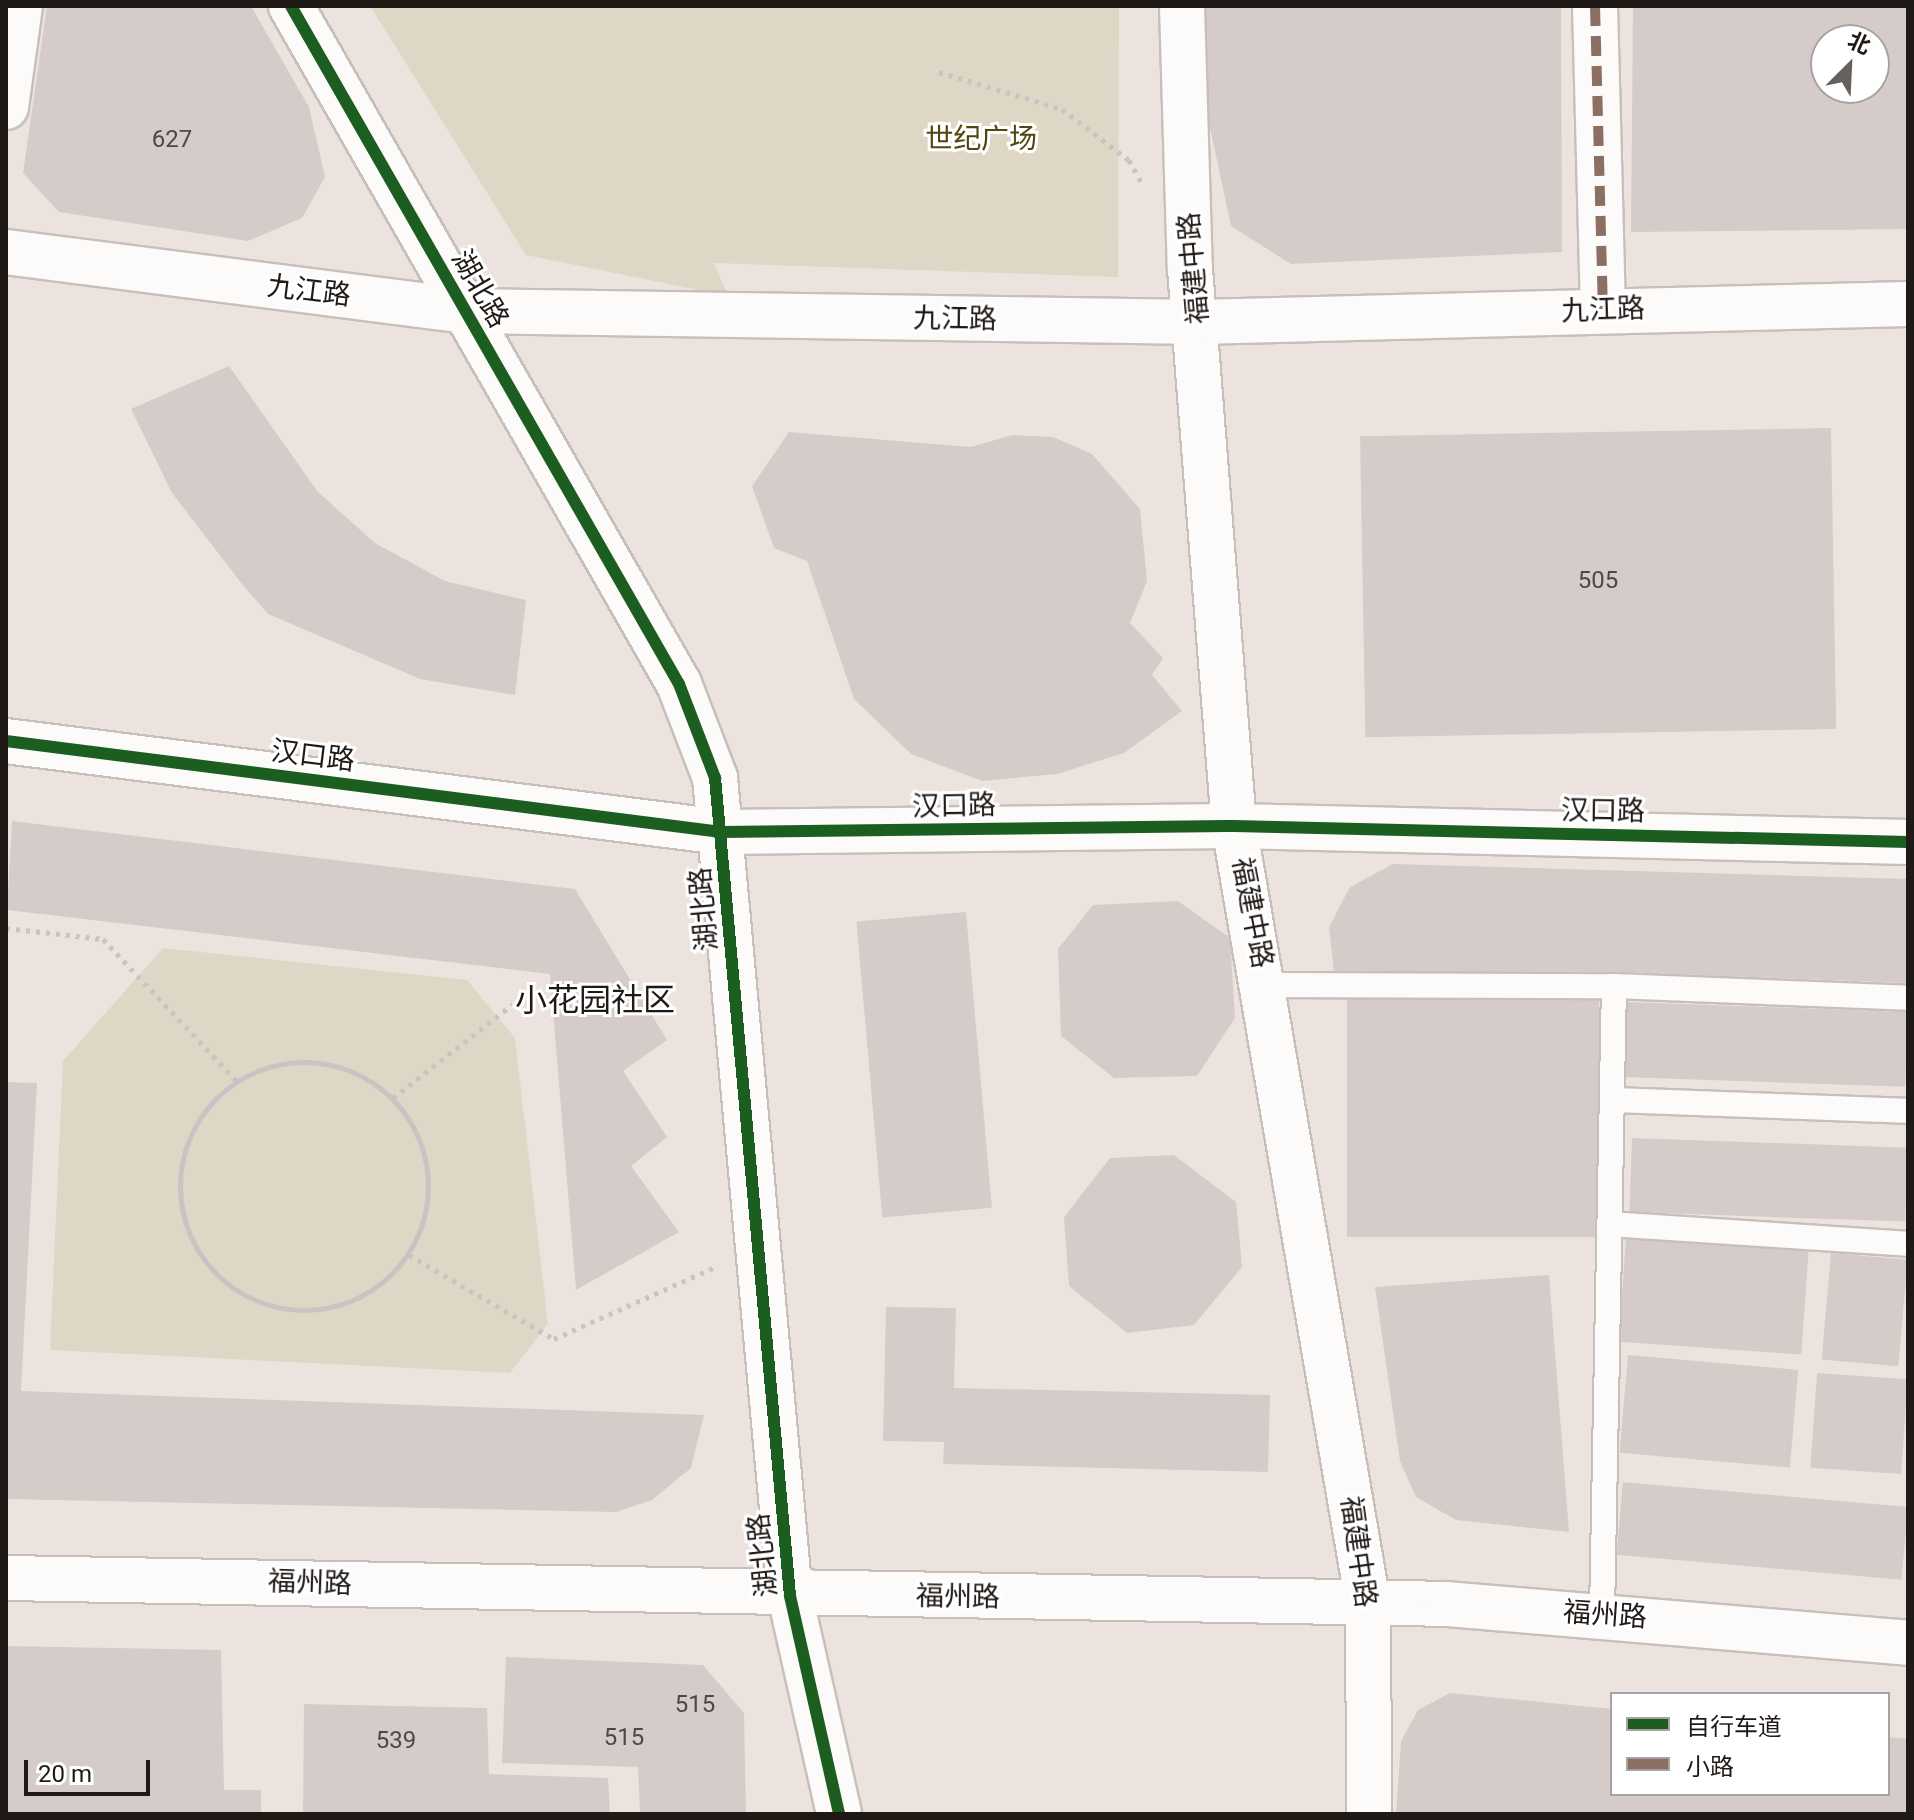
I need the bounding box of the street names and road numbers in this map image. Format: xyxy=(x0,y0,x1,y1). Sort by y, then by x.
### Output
street label: 福建中路 xyxy=(1172,211,1216,325)
street label: 湖北路 xyxy=(444,244,516,334)
street label: 九江路 xyxy=(265,269,353,313)
street label: 九江路 xyxy=(1560,292,1646,328)
street label: 九江路 xyxy=(913,301,997,337)
street label: 汉口路 xyxy=(269,734,357,778)
street label: 汉口路 xyxy=(912,788,996,824)
street label: 汉口路 xyxy=(1561,793,1645,829)
street label: 福建中路 xyxy=(1225,855,1279,971)
street label: 湖北路 xyxy=(684,866,724,952)
street label: 福建中路 xyxy=(1334,1494,1382,1610)
street label: 湖北路 xyxy=(742,1511,784,1599)
street label: 福州路 xyxy=(267,1565,353,1601)
street label: 福州路 xyxy=(916,1579,1000,1615)
street label: 福州路 xyxy=(1562,1595,1648,1635)

